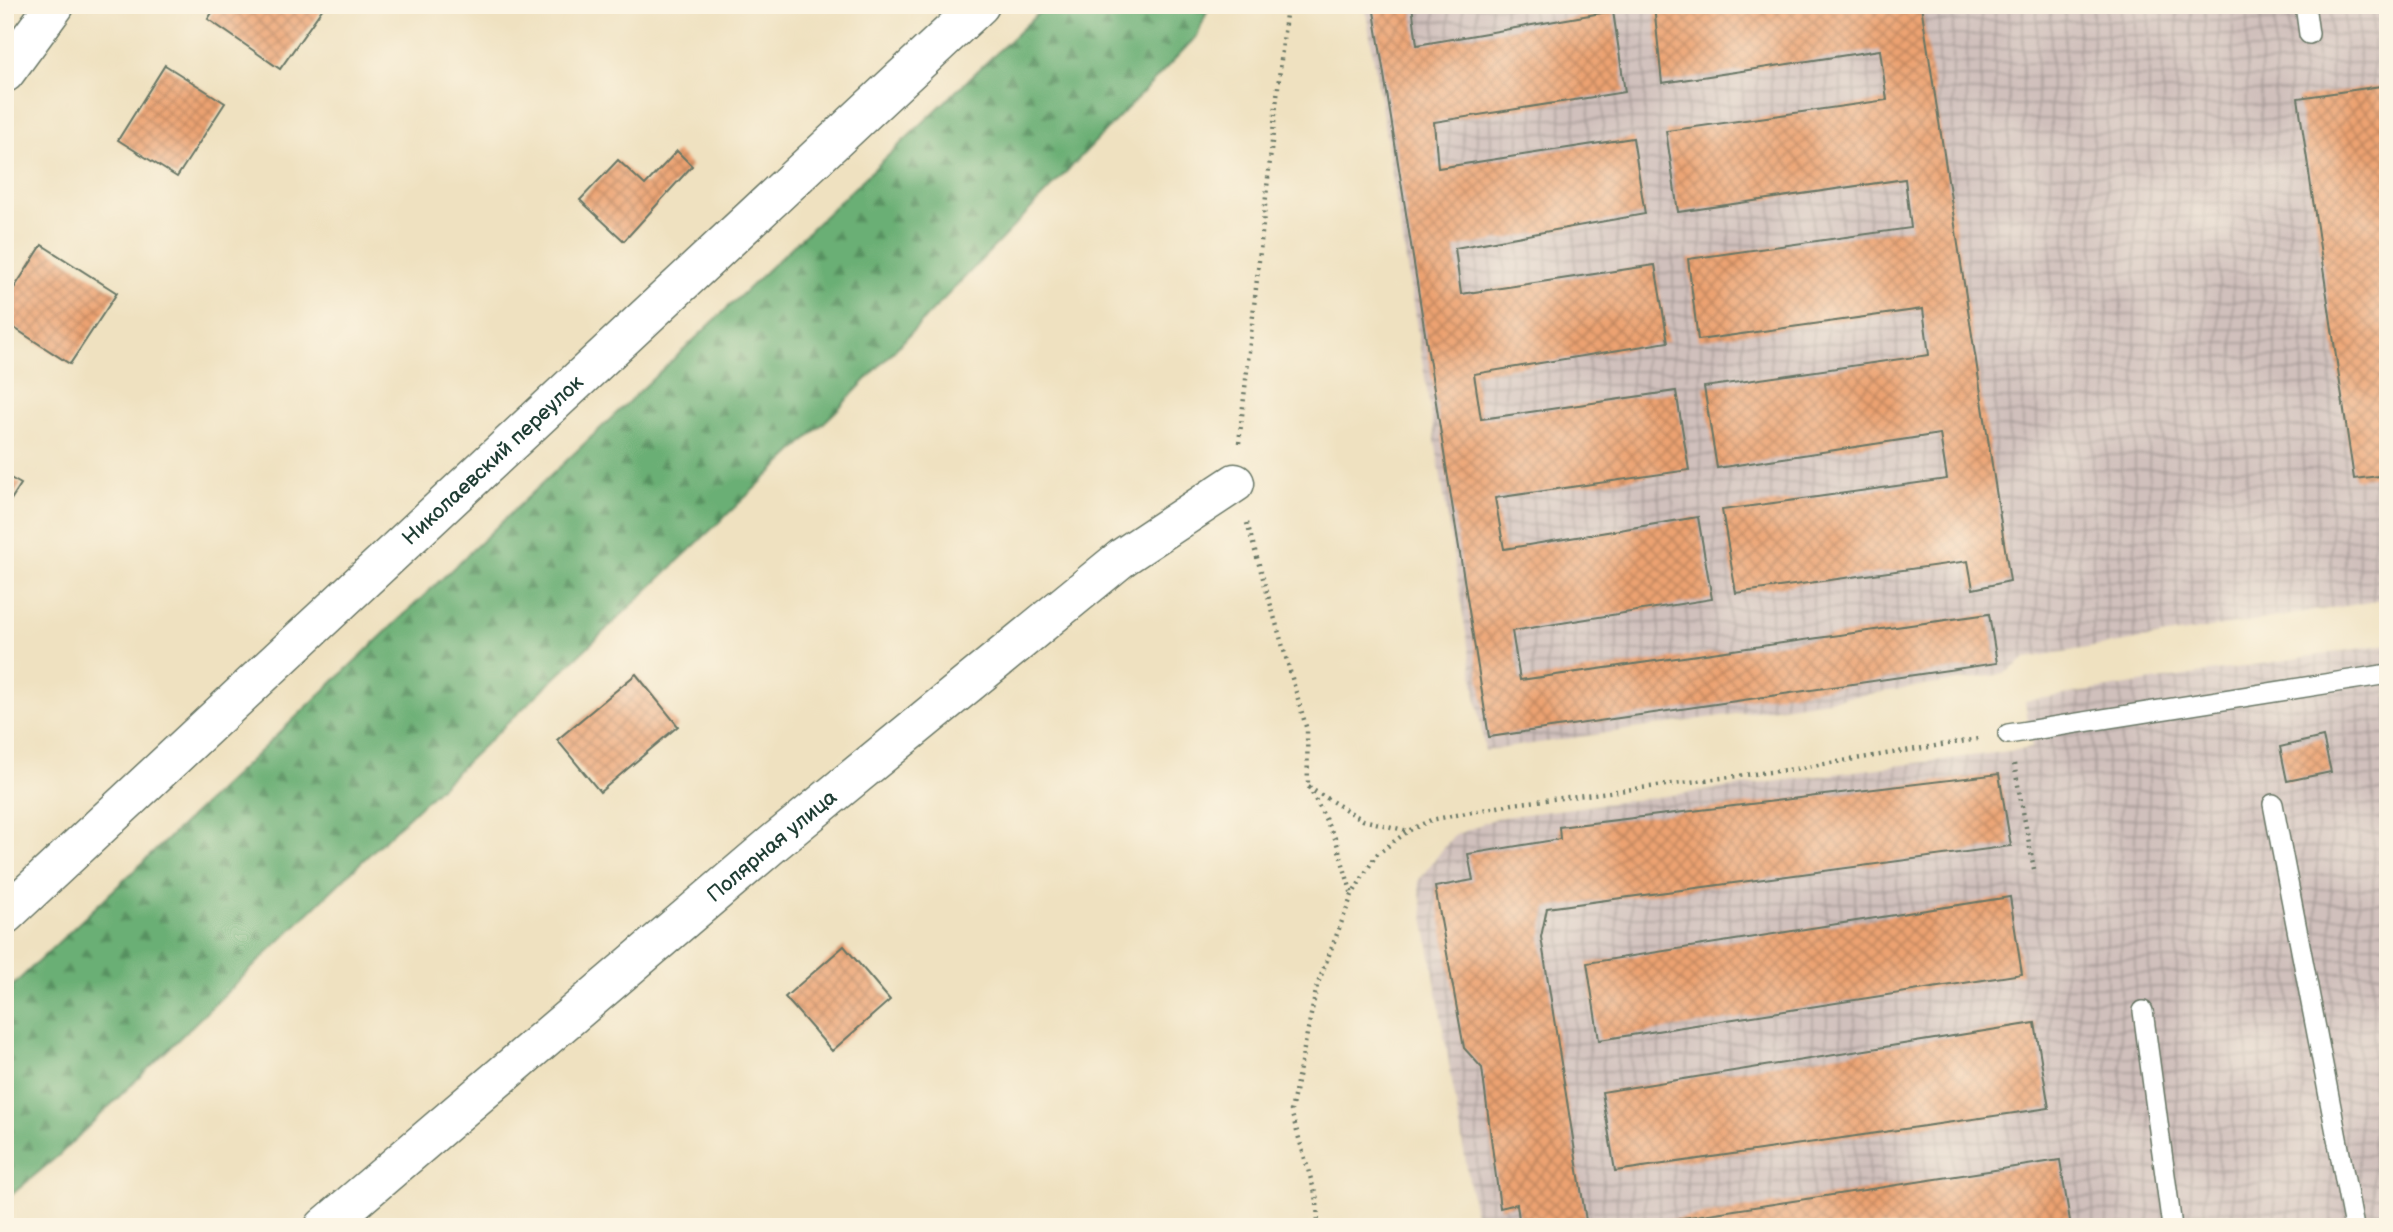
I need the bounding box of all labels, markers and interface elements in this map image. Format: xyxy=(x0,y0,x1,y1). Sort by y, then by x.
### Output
street label: Николаевский переулок xyxy=(397,370,588,550)
street label: Полярная улица xyxy=(702,784,842,907)

